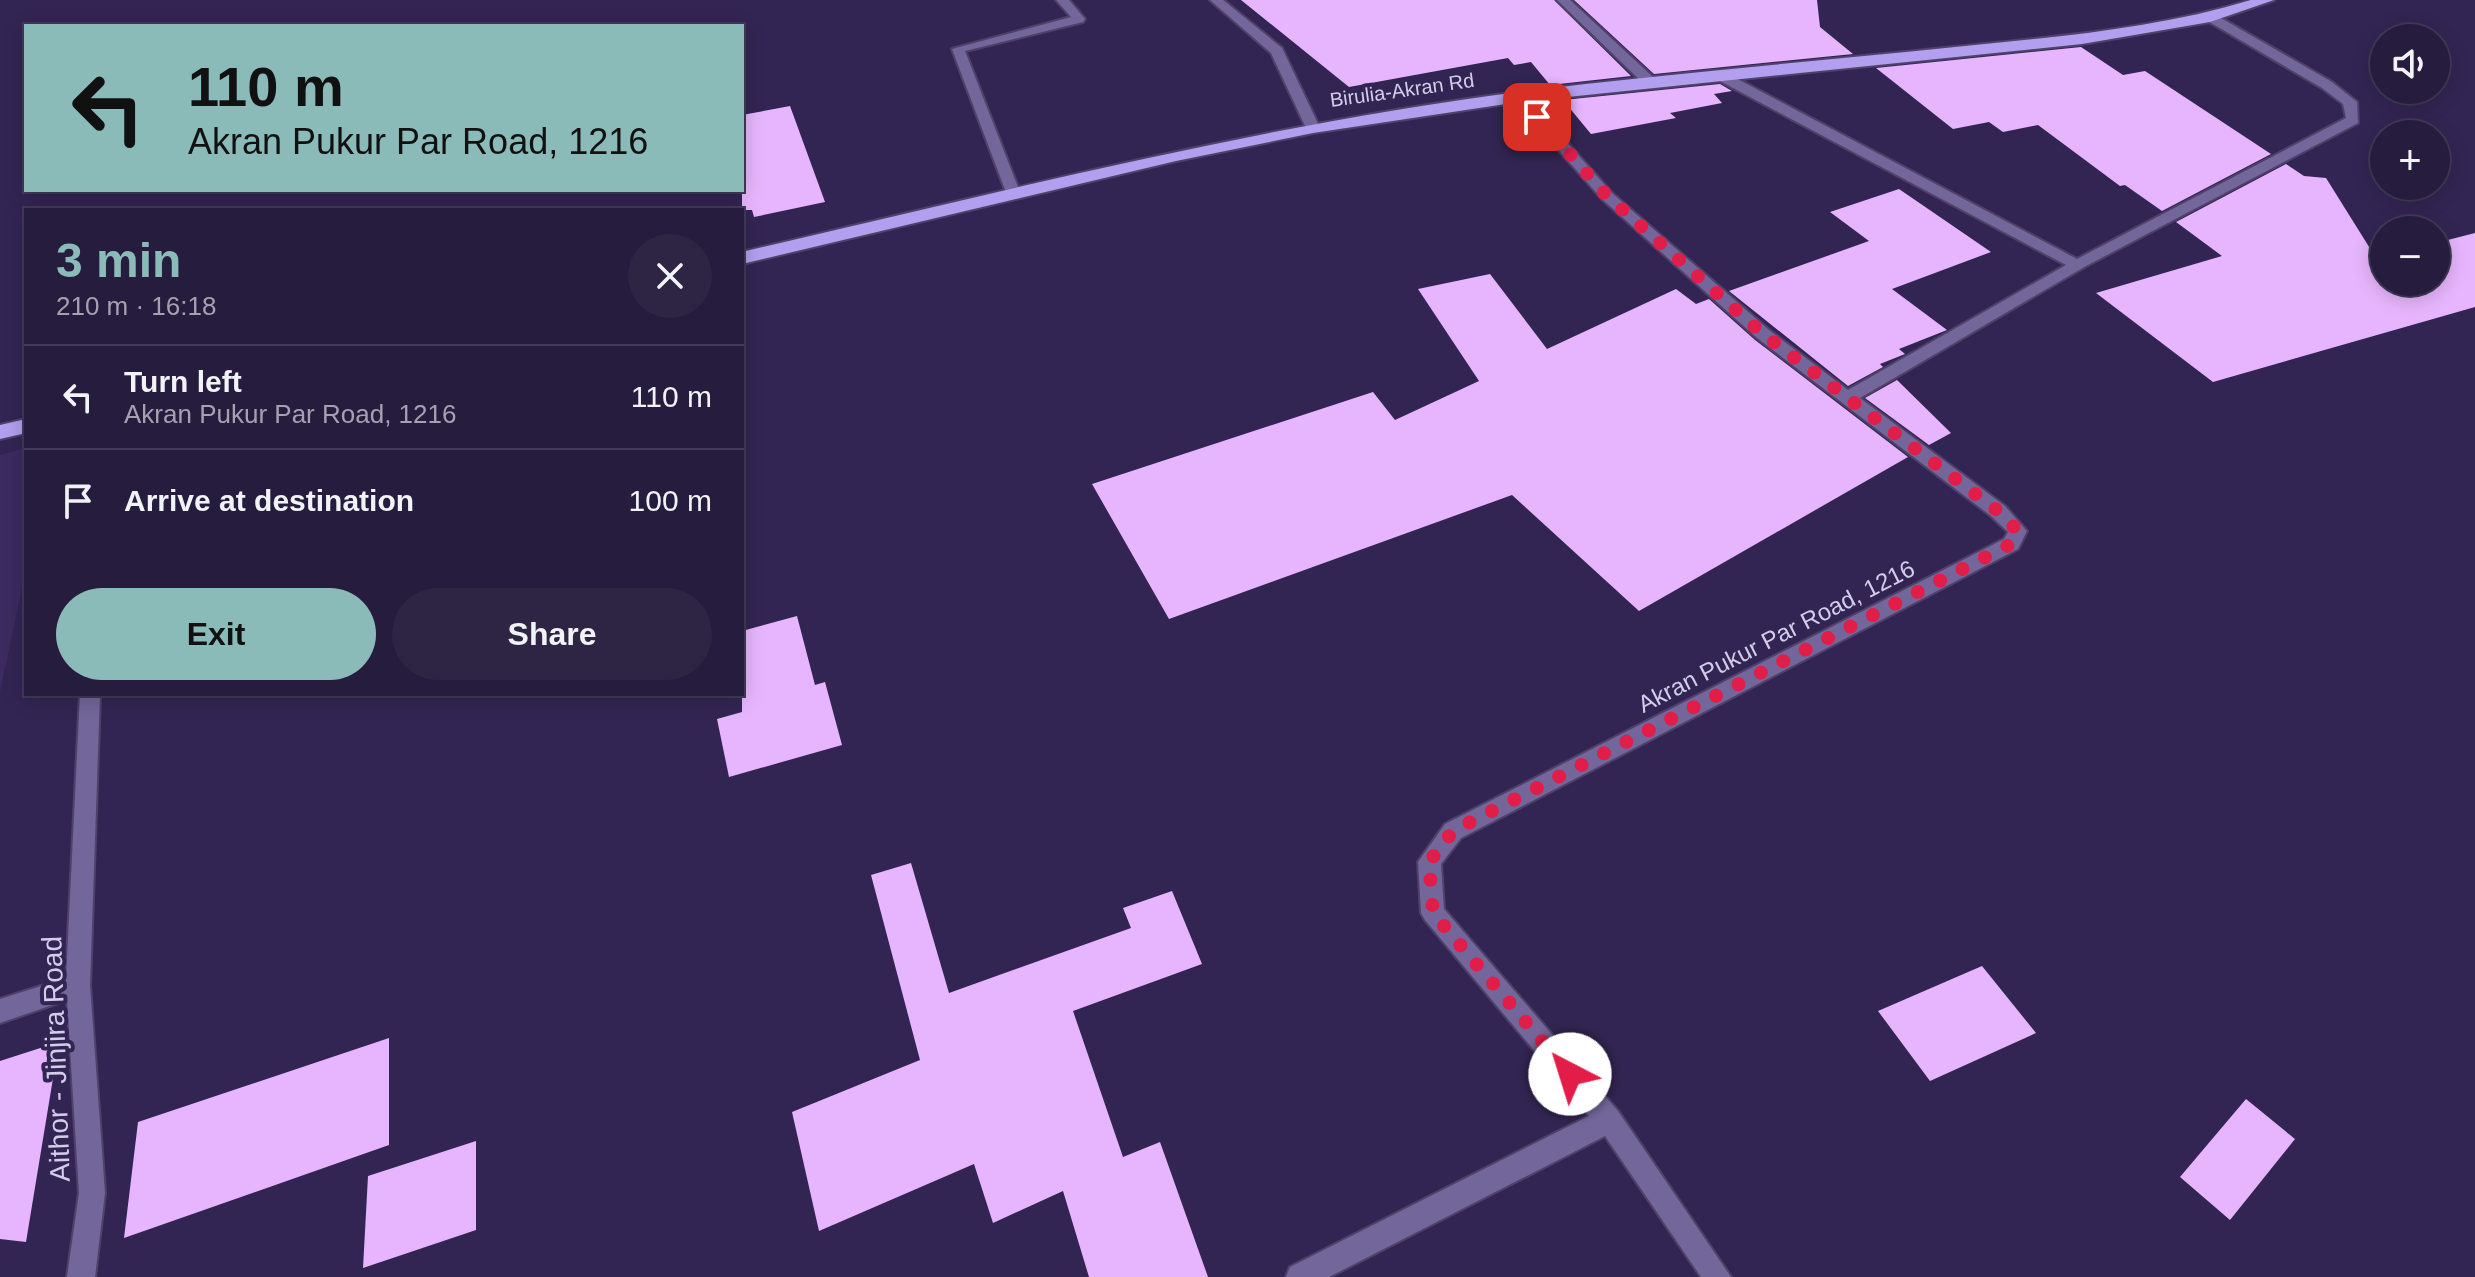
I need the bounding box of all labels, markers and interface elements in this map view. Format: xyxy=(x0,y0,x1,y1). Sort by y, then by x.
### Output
map controls xyxy=(2370,24,2450,296)
button: sound xyxy=(2370,24,2450,104)
text: 110 m xyxy=(188,55,344,118)
icon: left xyxy=(56,56,160,160)
street label: Birulia-Akran Rd xyxy=(1328,69,1476,111)
pin xyxy=(1503,83,1571,151)
icon: arrive xyxy=(1515,95,1559,139)
button: + xyxy=(2370,120,2450,200)
text: Akran Pukur Par Road, 1216 xyxy=(188,121,648,162)
button: − xyxy=(2370,216,2450,296)
text: 3 min xyxy=(56,234,181,287)
button: close xyxy=(628,234,712,318)
text: 210 m · 16:18 xyxy=(56,291,216,321)
text: Turn left xyxy=(124,365,242,398)
icon: left xyxy=(56,375,100,419)
text: 110 m xyxy=(631,380,712,413)
text: Akran Pukur Par Road, 1216 xyxy=(124,399,456,429)
icon: arrive xyxy=(56,479,100,523)
text: Arrive at destination xyxy=(124,484,414,517)
text: 100 m xyxy=(629,484,712,517)
street label: Akran Pukur Par Road, 1216 xyxy=(1633,554,1919,718)
button: Exit xyxy=(56,588,376,680)
button: Share xyxy=(392,588,712,680)
street label: Aithor - Jinjira Road xyxy=(36,936,76,1182)
position arrow xyxy=(1528,1032,1612,1116)

